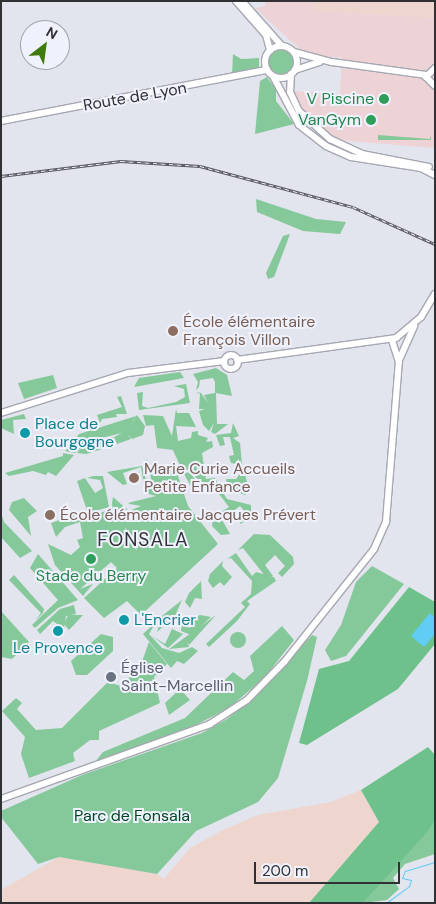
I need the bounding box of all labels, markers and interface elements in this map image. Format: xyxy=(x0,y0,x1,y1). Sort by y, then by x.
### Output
north arrow xyxy=(20,20,70,70)
text: N xyxy=(43,23,61,43)
street label: Route de Lyon xyxy=(82,78,188,116)
place label: V Piscine xyxy=(307,89,374,109)
marker: V Piscine xyxy=(378,93,390,105)
place label: VanGym xyxy=(298,110,361,130)
marker: VanGym xyxy=(365,114,377,126)
place label: École élémentaire François Villon xyxy=(183,312,315,350)
marker: École élémentaire François Villon xyxy=(167,325,179,337)
place label: Place de Bourgogne xyxy=(35,414,114,452)
marker: Place de Bourgogne xyxy=(19,427,31,439)
place label: Marie Curie Accueils Petite Enfance xyxy=(144,459,295,497)
marker: Marie Curie Accueils Petite Enfance xyxy=(128,472,140,484)
place label: École élémentaire Jacques Prévert xyxy=(60,505,316,525)
marker: École élémentaire Jacques Prévert xyxy=(44,509,56,521)
district label: FONSALA xyxy=(96,529,190,551)
marker: Stade du Berry xyxy=(85,553,97,565)
place label: Stade du Berry xyxy=(36,566,146,586)
place label: L'Encrier xyxy=(134,610,196,630)
marker: L'Encrier xyxy=(118,614,130,626)
marker: Le Provence xyxy=(52,625,64,637)
place label: Le Provence xyxy=(13,638,103,658)
place label: Église Saint-Marcellin xyxy=(121,658,233,696)
marker: Église Saint-Marcellin xyxy=(105,671,117,683)
park label: Parc de Fonsala xyxy=(74,806,190,826)
scale bar xyxy=(256,852,402,884)
text: 200 m xyxy=(262,861,308,881)

